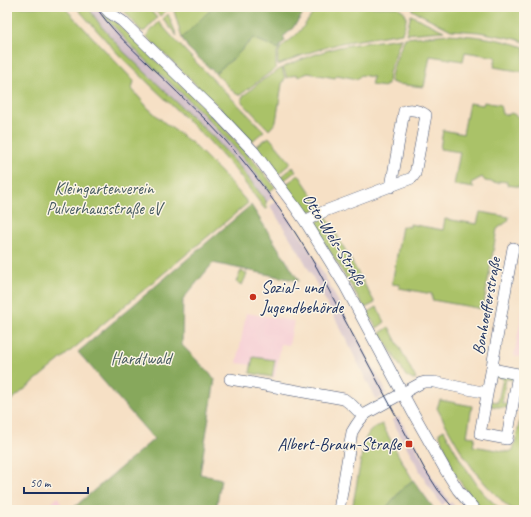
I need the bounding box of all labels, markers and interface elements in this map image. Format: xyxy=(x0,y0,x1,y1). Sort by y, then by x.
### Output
park label: Kleingartenverein Pulverhausstraße eV xyxy=(46,178,165,219)
street label: Otto-Wels-Straße xyxy=(298,190,372,290)
street label: Bonhoefferstraße xyxy=(468,254,506,356)
place label: Sozial- und Jugendbehörde xyxy=(260,277,344,318)
marker: Sozial- und Jugendbehörde xyxy=(248,292,258,302)
park label: Hardtwald xyxy=(111,348,174,369)
place label: Albert-Braun-Straße xyxy=(278,434,402,455)
marker: Albert-Braun-Straße xyxy=(404,439,414,449)
scale bar xyxy=(24,469,88,495)
text: 50 m xyxy=(30,475,52,491)

